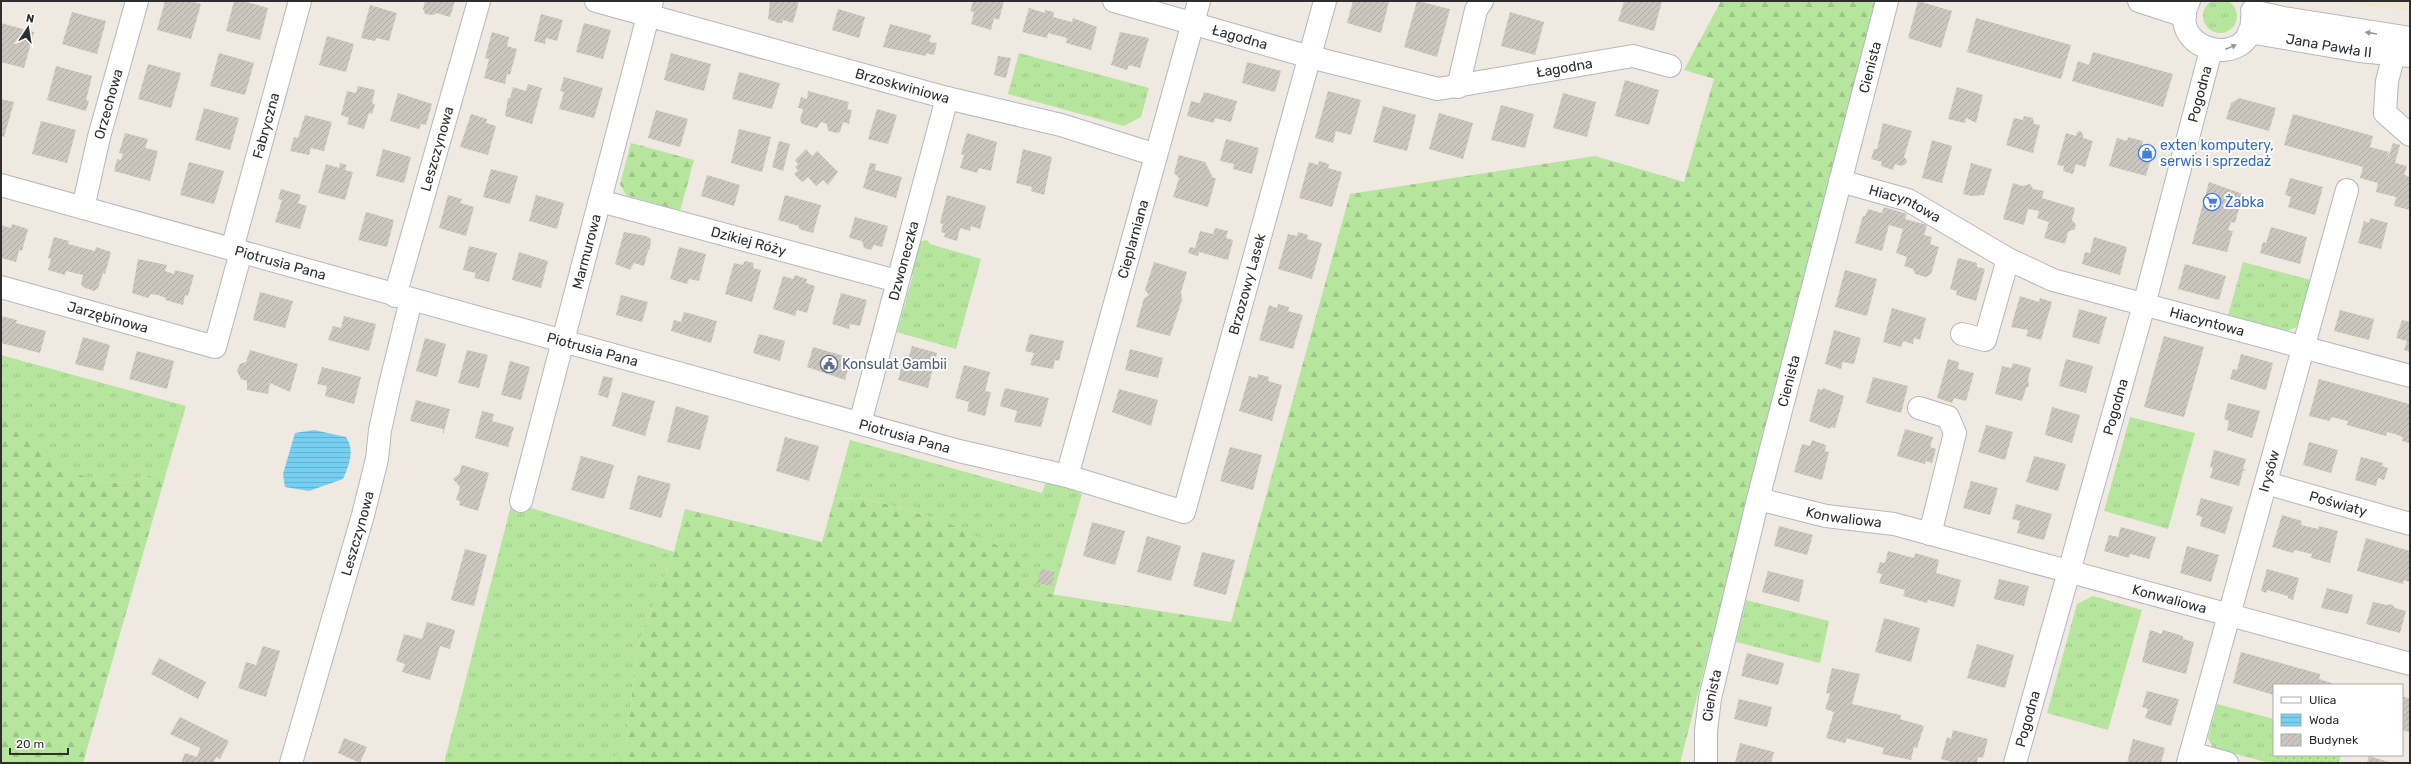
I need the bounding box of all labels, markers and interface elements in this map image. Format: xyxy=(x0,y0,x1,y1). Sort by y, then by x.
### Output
north arrow xyxy=(8,8,48,48)
text: N xyxy=(25,12,35,26)
street label: Łagodna xyxy=(1210,21,1270,53)
street label: Jana Pawła II xyxy=(2285,30,2373,61)
one-way arrow xyxy=(2365,30,2377,36)
street label: Cienista xyxy=(1855,40,1885,95)
one-way arrow xyxy=(2226,44,2238,50)
street label: Łagodna xyxy=(1535,54,1594,81)
street label: Pogodna xyxy=(2184,64,2215,124)
street label: Brzoskwiniowa xyxy=(853,65,952,107)
street label: Orzechowa xyxy=(90,67,126,141)
street label: Fabryczna xyxy=(249,91,283,160)
street label: Leszczynowa xyxy=(417,104,457,193)
place label: exten komputery, serwis i sprzedaż xyxy=(2160,137,2274,170)
shop icon: exten komputery, serwis i sprzedaż xyxy=(2137,143,2157,163)
street label: Hiacyntowa xyxy=(1867,181,1944,226)
supermarket icon: Żabka xyxy=(2202,192,2222,212)
place label: Żabka xyxy=(2225,194,2264,211)
street label: Cieplarniana xyxy=(1114,198,1152,280)
street label: Marmurowa xyxy=(568,212,604,291)
street label: Dzwoneczka xyxy=(885,219,922,302)
street label: Dzikiej Róży xyxy=(709,223,789,259)
street label: Brzozowy Lasek xyxy=(1225,231,1269,337)
street label: Piotrusia Pana xyxy=(233,242,328,283)
street label: Jarzębinowa xyxy=(65,297,150,336)
street label: Hiacyntowa xyxy=(2168,303,2246,340)
street label: Piotrusia Pana xyxy=(545,328,640,370)
street label: Cienista xyxy=(1774,353,1803,409)
public building icon: Konsulat Gambii xyxy=(819,354,839,374)
place label: Konsulat Gambii xyxy=(842,356,947,373)
street label: Pogodna xyxy=(2099,377,2131,437)
street label: Piotrusia Pana xyxy=(857,415,952,457)
street label: Irysów xyxy=(2255,448,2283,494)
street label: Poświaty xyxy=(2307,487,2369,520)
street label: Leszczynowa xyxy=(337,489,377,578)
street label: Konwaliowa xyxy=(1804,503,1883,531)
street label: Konwaliowa xyxy=(2130,581,2209,617)
street label: Cienista xyxy=(1699,668,1725,722)
legend xyxy=(2273,684,2403,756)
street label: Pogodna xyxy=(2011,689,2044,749)
text: Ulica xyxy=(2309,693,2336,707)
text: Woda xyxy=(2309,713,2339,727)
scale bar xyxy=(10,730,68,756)
text: Budynek xyxy=(2309,733,2359,747)
text: 20 m xyxy=(16,737,44,751)

